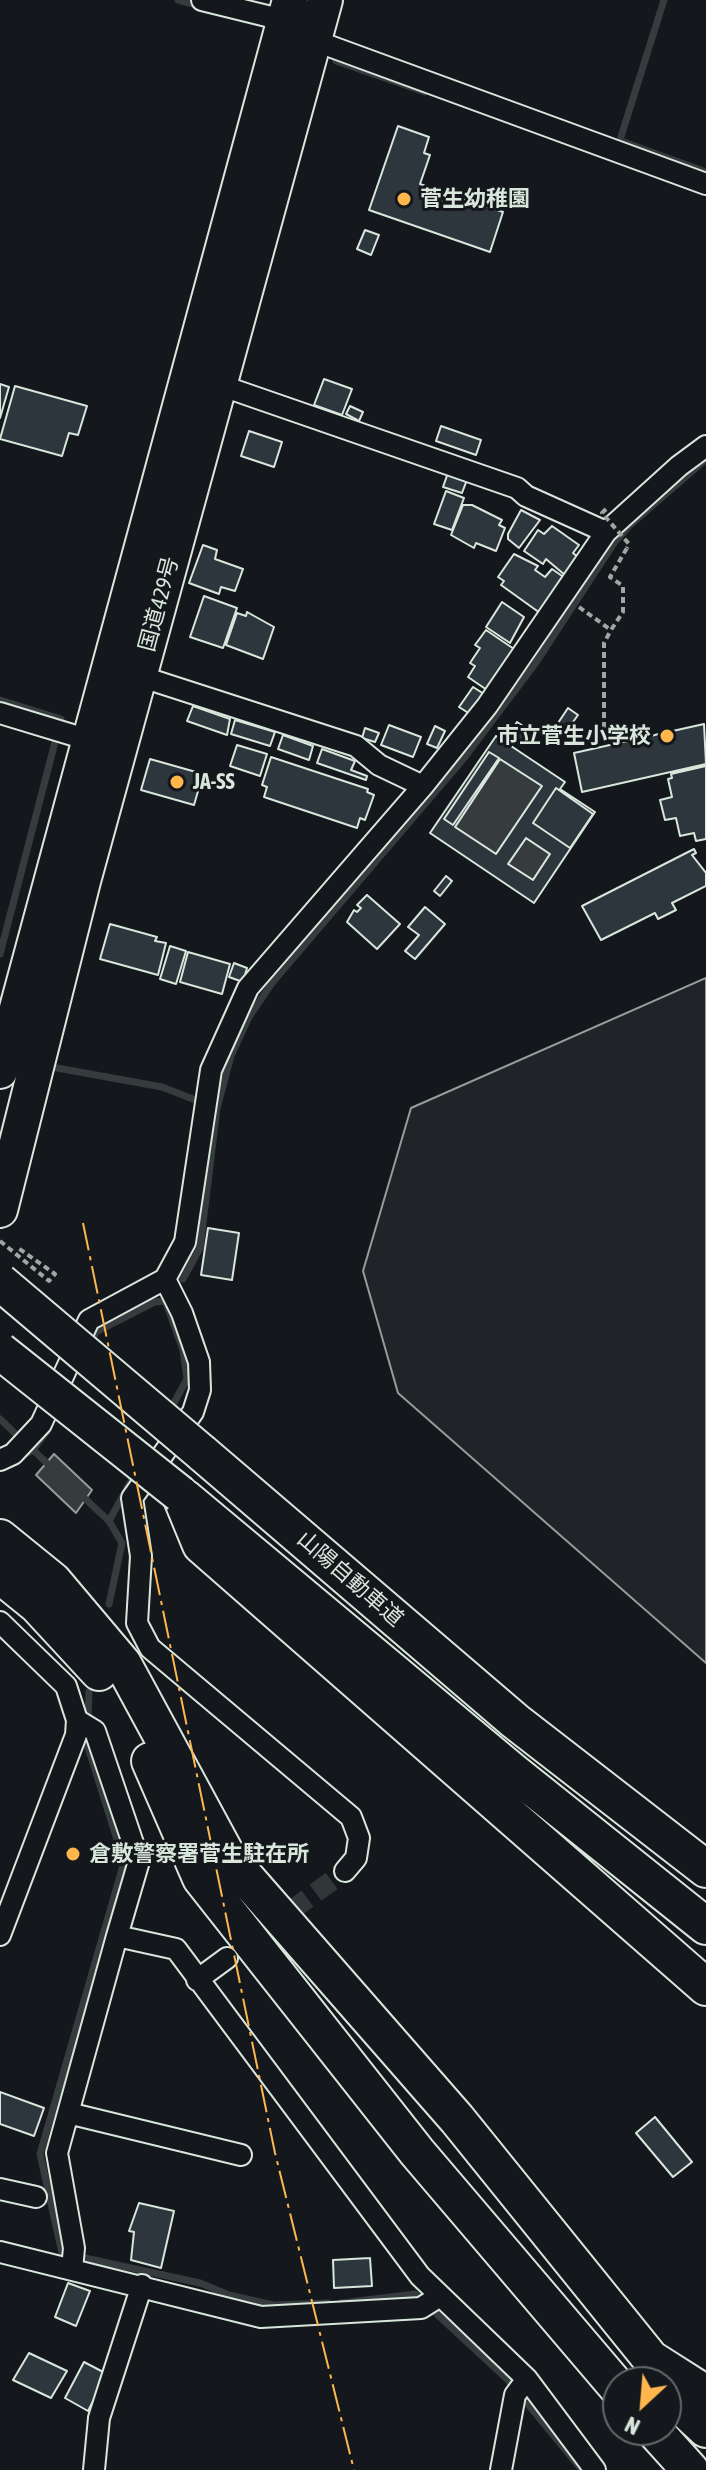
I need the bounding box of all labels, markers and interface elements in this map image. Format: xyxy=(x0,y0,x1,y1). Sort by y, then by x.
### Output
place label: 菅生幼稚園 xyxy=(420,186,530,212)
marker: 菅生幼稚園 xyxy=(395,190,413,208)
street label: 国道429号 xyxy=(134,554,184,654)
place label: 市立菅生小学校 xyxy=(497,723,651,749)
marker: 市立菅生小学校 xyxy=(658,727,676,745)
place label: JA-SS xyxy=(193,769,235,795)
marker: JA-SS xyxy=(168,773,186,791)
street label: 山陽自動車道 xyxy=(292,1526,408,1632)
place label: 倉敷警察署菅生駐在所 xyxy=(89,1841,309,1867)
marker: 倉敷警察署菅生駐在所 xyxy=(64,1845,82,1863)
north arrow xyxy=(602,2366,682,2446)
text: N xyxy=(621,2411,644,2440)

